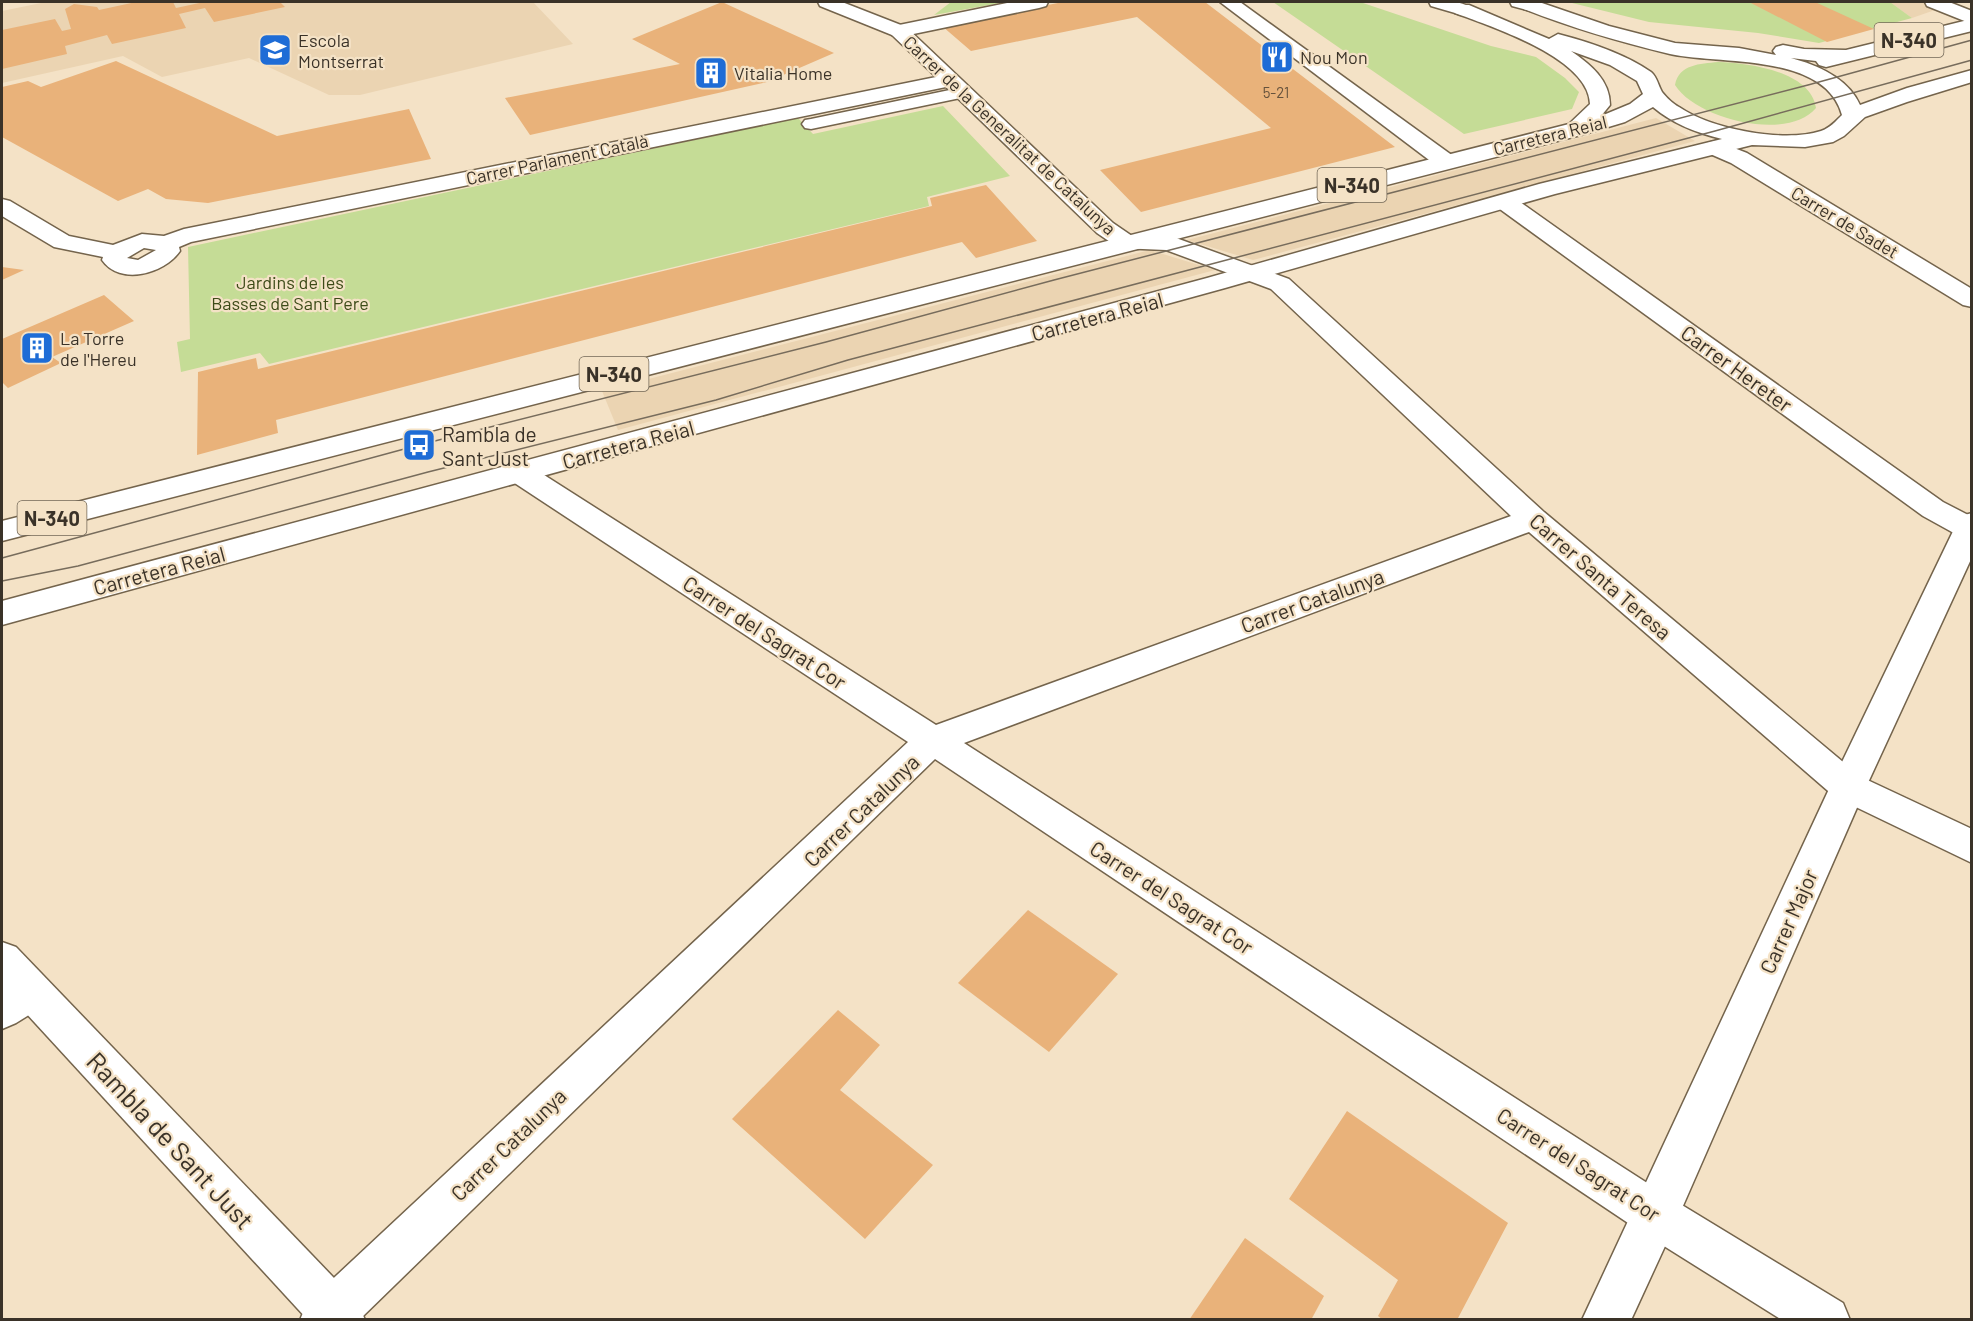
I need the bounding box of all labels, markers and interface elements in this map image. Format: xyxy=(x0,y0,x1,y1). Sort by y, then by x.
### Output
road number: N-340 xyxy=(1874,23,1944,57)
place label: Escola Montserrat xyxy=(298,29,384,72)
street label: Carrer de la Generalitat de Catalunya xyxy=(899,31,1121,239)
school or university icon: Escola Montserrat xyxy=(257,32,293,68)
restaurant icon: Nou Mon xyxy=(1259,39,1295,75)
place label: Nou Mon xyxy=(1300,46,1368,68)
building icon: Vitalia Home xyxy=(693,55,729,91)
place label: Vitalia Home xyxy=(734,62,832,84)
house number: 5-21 xyxy=(1263,83,1289,101)
street label: Carretera Reial xyxy=(1491,110,1609,160)
street label: Carrer Parlament Català xyxy=(464,129,650,189)
road number: N-340 xyxy=(1318,168,1386,202)
street label: Carrer de Sadet xyxy=(1787,181,1903,263)
park label: Jardins de les Basses de Sant Pere xyxy=(211,271,369,314)
street label: Carretera Reial xyxy=(1028,286,1166,346)
street label: Carrer Hereter xyxy=(1677,319,1798,417)
place label: La Torre de l'Hereu xyxy=(60,327,137,370)
building icon: La Torre de l'Hereu xyxy=(19,330,55,366)
road number: N-340 xyxy=(580,357,648,391)
street label: Carretera Reial xyxy=(559,414,697,474)
place label: Rambla de Sant Just xyxy=(442,421,537,470)
bus stop icon: Rambla de Sant Just xyxy=(401,427,437,463)
road number: N-340 xyxy=(17,501,86,535)
street label: Carrer Santa Teresa xyxy=(1525,508,1677,644)
street label: Carretera Reial xyxy=(90,540,228,600)
street label: Carrer Catalunya xyxy=(1237,563,1387,637)
street label: Carrer del Sagrat Cor xyxy=(679,570,851,694)
street label: Carrer Catalunya xyxy=(798,749,924,871)
street label: Carrer del Sagrat Cor xyxy=(1086,835,1258,959)
street label: Carrer Major xyxy=(1754,865,1822,977)
street label: Rambla de Sant Just xyxy=(81,1045,261,1235)
street label: Carrer Catalunya xyxy=(445,1083,571,1205)
street label: Carrer del Sagrat Cor xyxy=(1493,1102,1665,1226)

